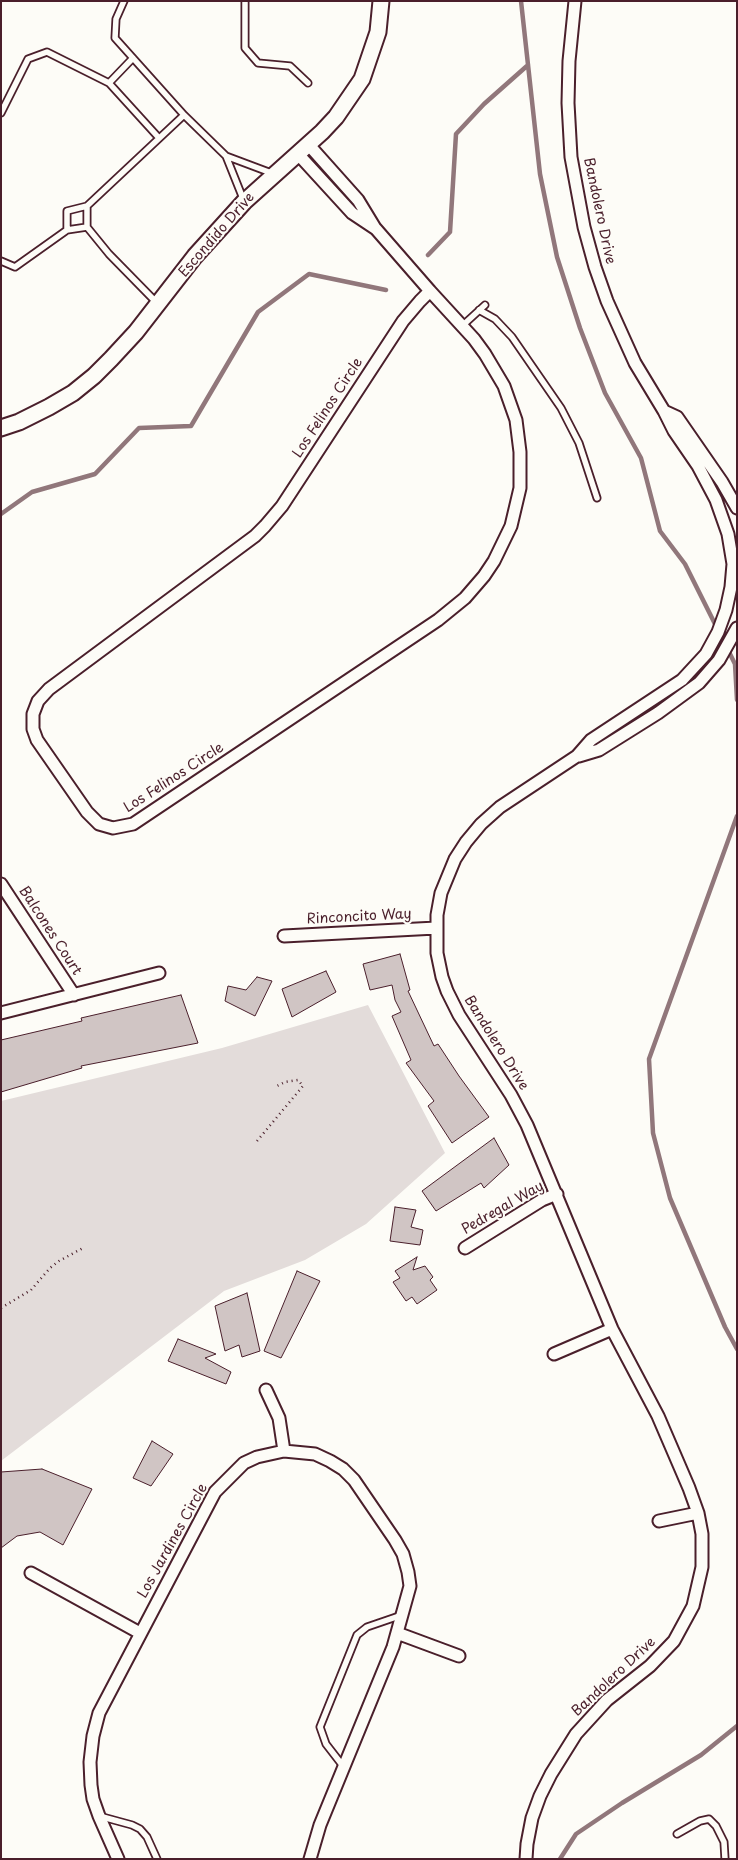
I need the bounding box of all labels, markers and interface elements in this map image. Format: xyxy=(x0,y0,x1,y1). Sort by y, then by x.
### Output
street label: Bandolero Drive xyxy=(580,156,618,266)
street label: Escondido Drive xyxy=(176,189,258,281)
street label: Los Felinos Circle xyxy=(289,355,367,461)
street label: Los Felinos Circle xyxy=(121,739,227,817)
street label: Balcones Court xyxy=(15,883,85,979)
street label: Rinconcito Way xyxy=(306,906,412,928)
street label: Bandolero Drive xyxy=(460,993,532,1093)
street label: Pedregal Way xyxy=(459,1178,547,1238)
street label: Los Jardines Circle xyxy=(134,1481,212,1601)
street label: Bandolero Drive xyxy=(569,1634,659,1720)

